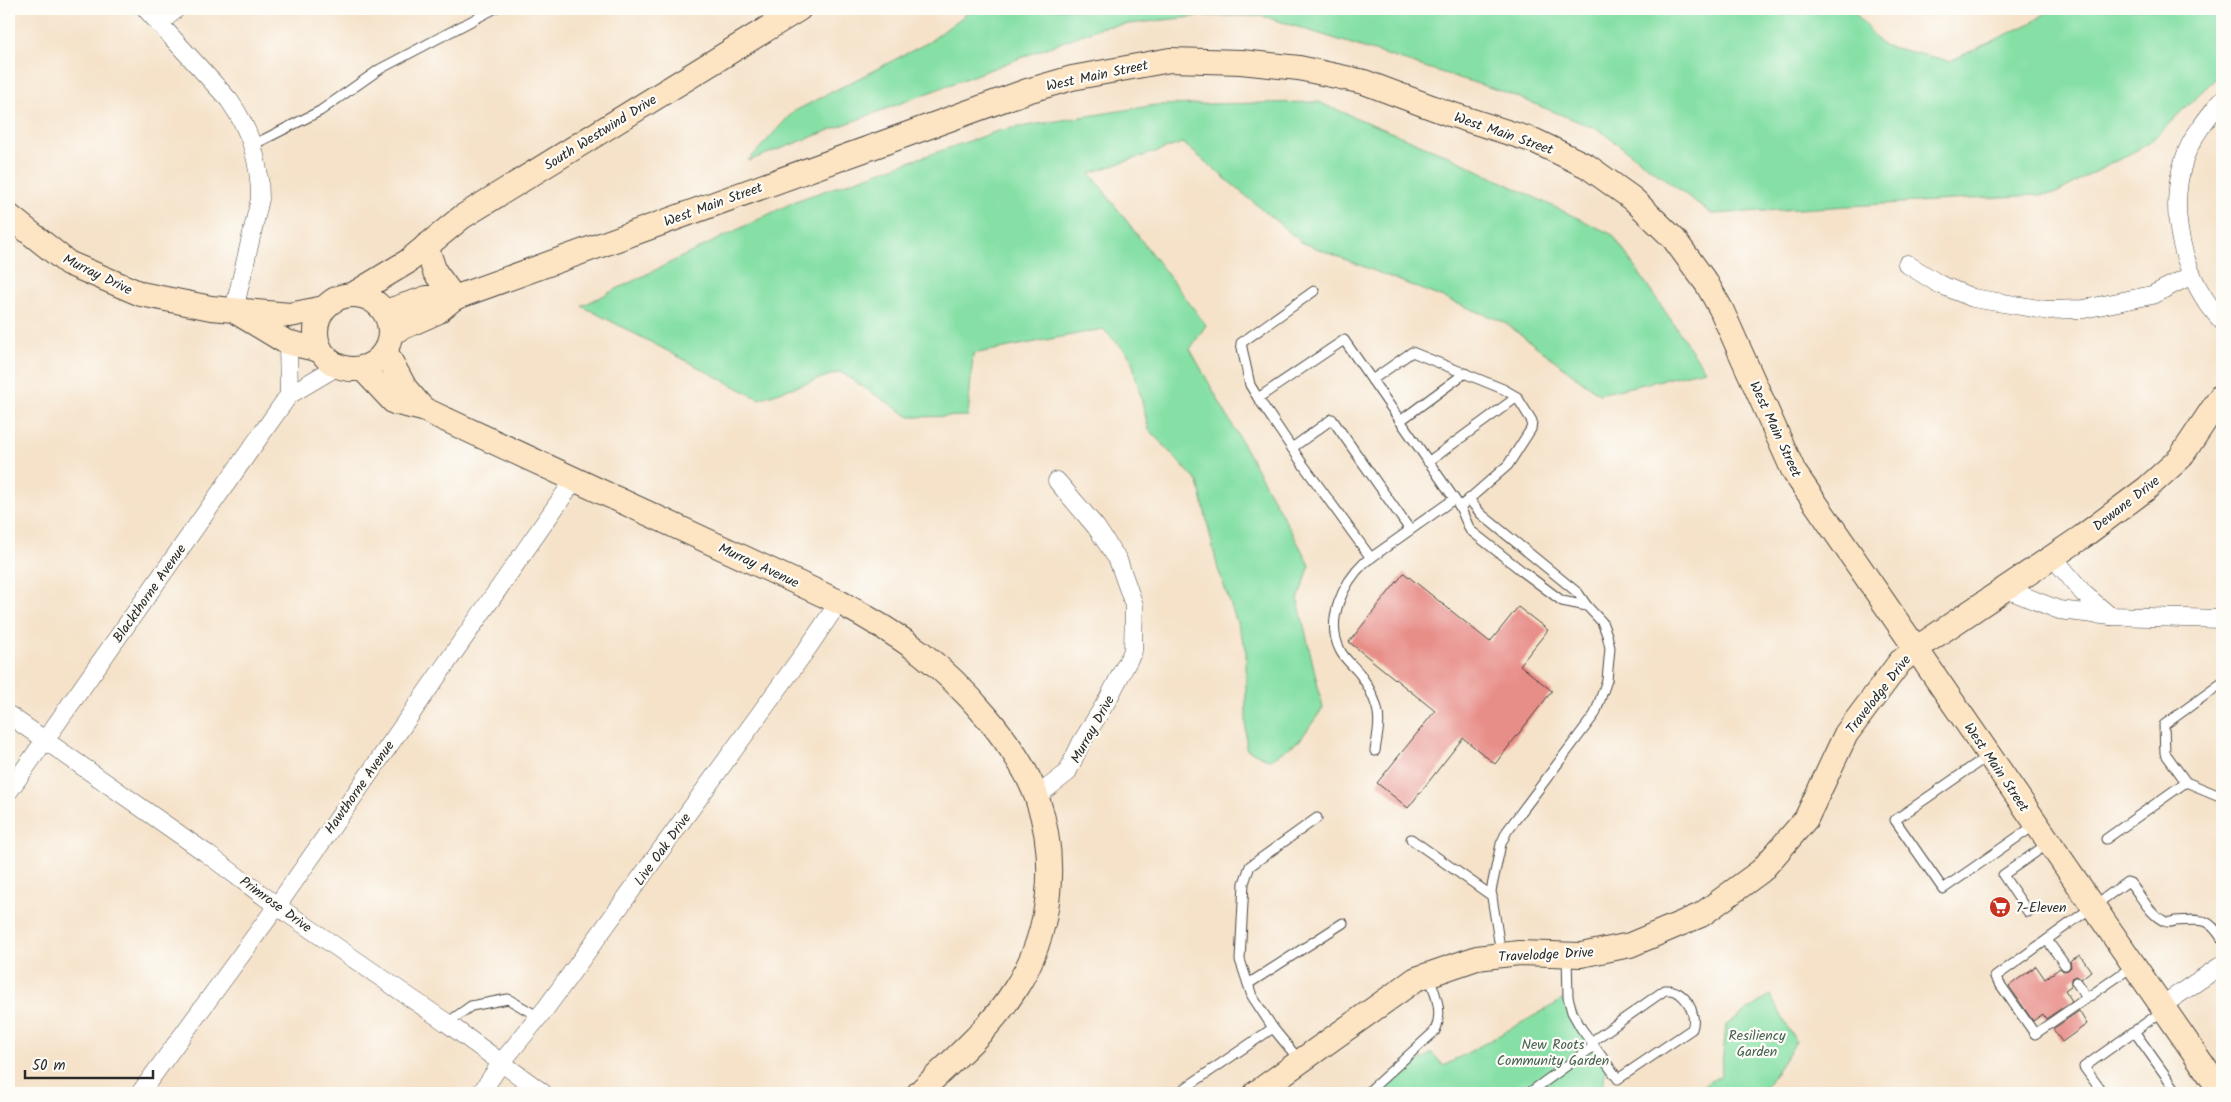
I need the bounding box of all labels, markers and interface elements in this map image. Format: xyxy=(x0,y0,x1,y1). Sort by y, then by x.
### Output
street label: West Main Street xyxy=(1044,54,1151,98)
street label: South Westwind Drive xyxy=(540,89,662,177)
street label: West Main Street xyxy=(1451,107,1557,161)
street label: West Main Street xyxy=(661,177,766,233)
street label: Murray Drive xyxy=(59,249,137,302)
street label: West Main Street xyxy=(1743,378,1807,482)
street label: Dewane Drive xyxy=(2088,470,2165,537)
street label: Murray Avenue xyxy=(714,538,803,595)
street label: Blackthorne Avenue xyxy=(107,539,193,647)
street label: Travelodge Drive xyxy=(1841,650,1917,739)
street label: Murray Drive xyxy=(1065,691,1121,768)
street label: West Main Street xyxy=(1958,718,2035,817)
street label: Hawthorne Avenue xyxy=(319,736,401,839)
street label: Live Oak Drive xyxy=(629,808,697,891)
street label: Primrose Drive xyxy=(235,871,317,939)
supermarket icon: 7-Eleven xyxy=(1988,895,2012,919)
place label: 7-Eleven xyxy=(2016,897,2066,919)
street label: Travelodge Drive xyxy=(1498,941,1595,968)
park label: Resiliency Garden xyxy=(1728,1025,1786,1063)
park label: New Roots Community Garden xyxy=(1497,1034,1609,1072)
scale bar xyxy=(25,1047,152,1079)
text: 50 m xyxy=(32,1054,66,1078)

